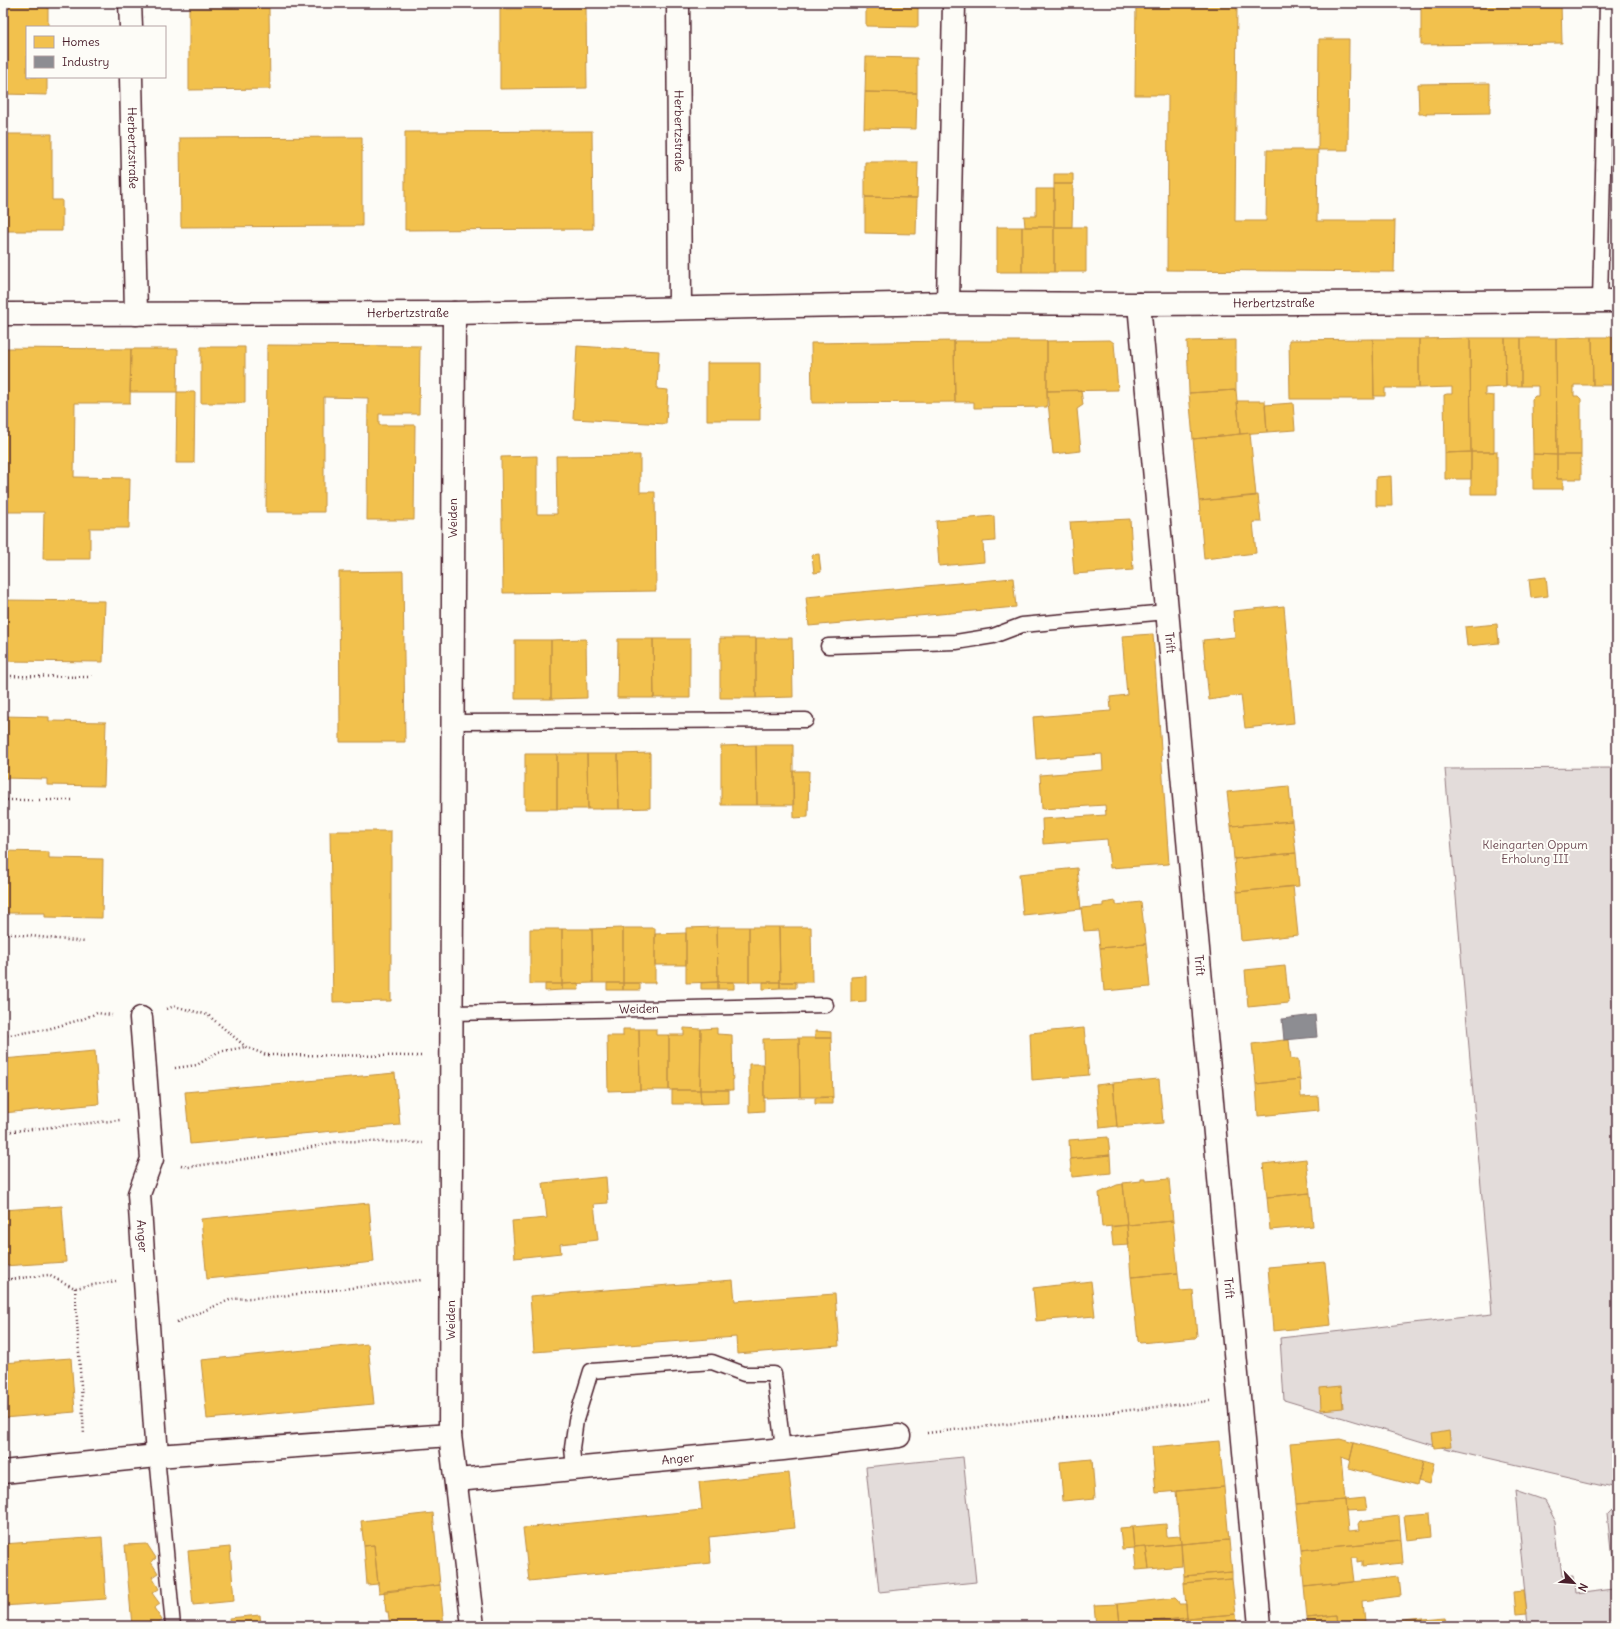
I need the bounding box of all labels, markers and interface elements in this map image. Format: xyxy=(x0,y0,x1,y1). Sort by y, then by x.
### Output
legend xyxy=(26,26,166,78)
text: Homes xyxy=(62,34,100,49)
text: Industry xyxy=(62,54,109,69)
street label: Herbertzstraße xyxy=(672,90,687,172)
street label: Herbertzstraße xyxy=(125,107,141,189)
street label: Herbertzstraße xyxy=(1233,295,1315,310)
street label: Herbertzstraße xyxy=(367,305,449,320)
street label: Weiden xyxy=(445,498,460,538)
street label: Trift xyxy=(1162,631,1179,654)
park label: Kleingarten Oppum Erholung III xyxy=(1482,837,1588,866)
street label: Trift xyxy=(1192,954,1208,976)
street label: Weiden xyxy=(619,1001,659,1016)
street label: Anger xyxy=(134,1219,151,1253)
street label: Trift xyxy=(1221,1277,1238,1299)
street label: Weiden xyxy=(443,1300,458,1340)
street label: Anger xyxy=(661,1449,695,1468)
north arrow xyxy=(1554,1563,1594,1603)
text: N xyxy=(1575,1581,1591,1594)

